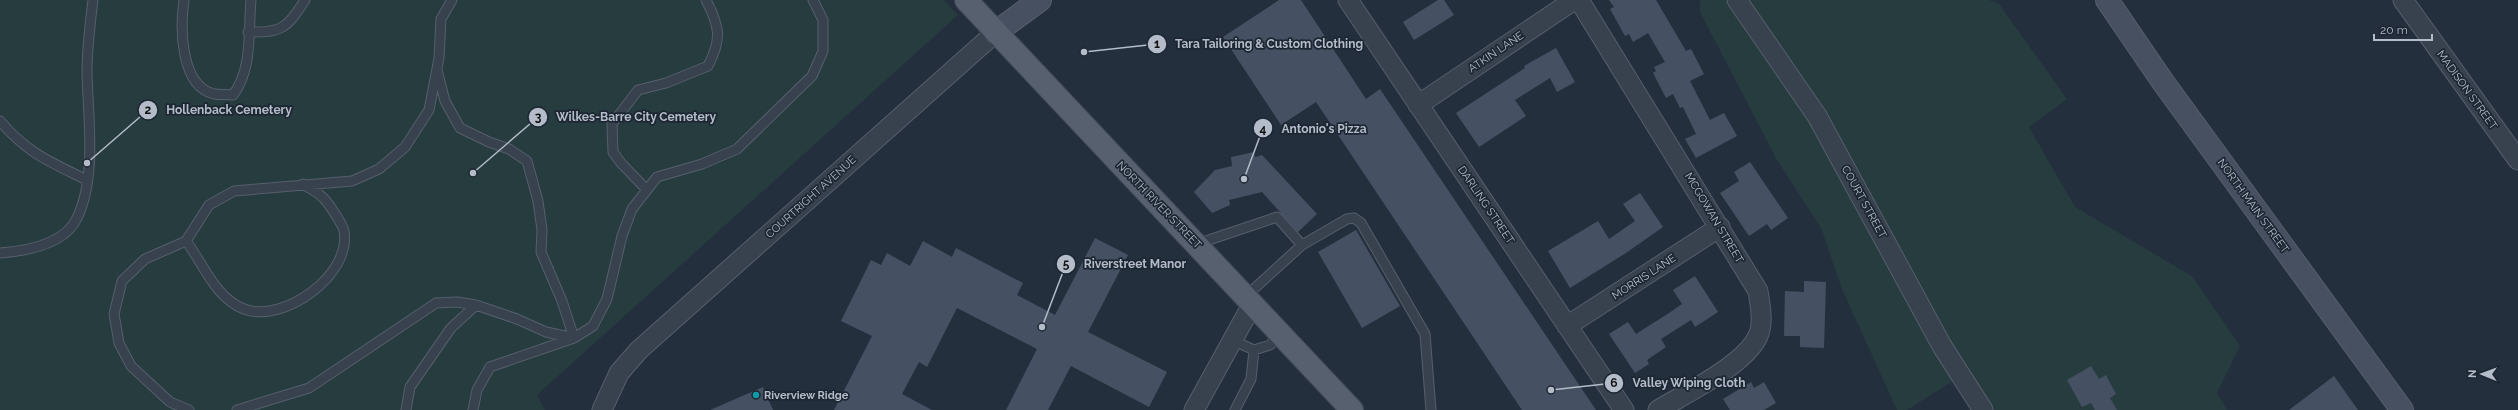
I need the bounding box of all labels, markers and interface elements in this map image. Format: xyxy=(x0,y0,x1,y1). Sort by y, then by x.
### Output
scale bar xyxy=(2374,16,2432,42)
text: 20 m xyxy=(2380,23,2408,37)
street label: ATKIN LANE xyxy=(1466,29,1526,75)
callout: Tara Tailoring & Custom Clothing xyxy=(1147,32,1371,56)
text: 1 xyxy=(1154,37,1160,51)
text: Tara Tailoring & Custom Clothing xyxy=(1175,37,1363,51)
street label: MADISON STREET xyxy=(2434,48,2500,132)
callout: Hollenback Cemetery xyxy=(138,98,300,122)
text: 2 xyxy=(145,103,152,117)
text: Hollenback Cemetery xyxy=(166,103,292,117)
callout: Wilkes-Barre City Cemetery xyxy=(528,105,724,129)
text: 3 xyxy=(535,110,542,124)
text: Wilkes-Barre City Cemetery xyxy=(556,110,716,124)
callout: Antonio's Pizza xyxy=(1253,116,1374,140)
text: 4 xyxy=(1260,122,1267,136)
text: Antonio's Pizza xyxy=(1281,122,1367,136)
street label: COURTRIGHT AVENUE xyxy=(763,153,859,241)
street label: NORTH MAIN STREET xyxy=(2214,156,2292,256)
street label: NORTH RIVER STREET xyxy=(1114,159,1204,252)
street label: COURT STREET xyxy=(1839,163,1889,241)
street label: DARLING STREET xyxy=(1455,164,1517,247)
street label: MCGOWAN STREET xyxy=(1682,170,1746,266)
street label: MORRIS LANE xyxy=(1610,251,1679,302)
callout: Riverstreet Manor xyxy=(1056,252,1194,276)
text: 5 xyxy=(1063,257,1070,271)
text: Riverstreet Manor xyxy=(1084,257,1187,271)
north arrow xyxy=(2462,354,2502,394)
text: N xyxy=(2466,370,2479,378)
callout: Valley Wiping Cloth xyxy=(1604,371,1754,395)
text: 6 xyxy=(1610,376,1618,390)
text: Valley Wiping Cloth xyxy=(1633,376,1745,390)
place label: Riverview Ridge xyxy=(764,389,849,402)
marker: Riverview Ridge xyxy=(751,390,761,400)

